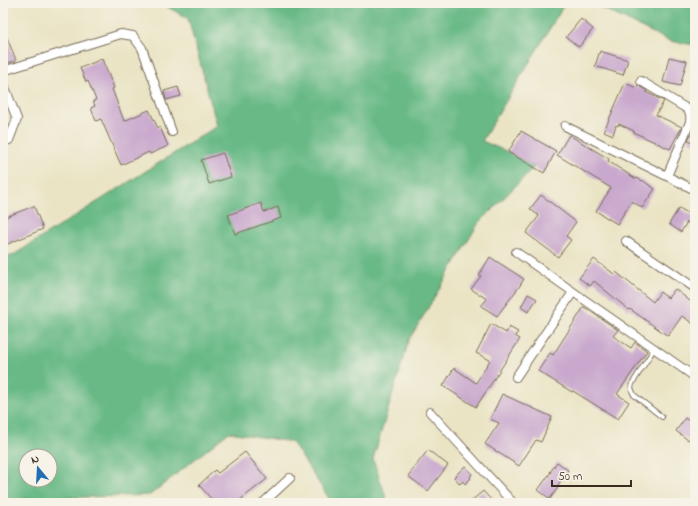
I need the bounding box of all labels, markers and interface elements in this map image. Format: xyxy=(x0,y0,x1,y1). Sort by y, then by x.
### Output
north arrow xyxy=(18,448,58,488)
text: N xyxy=(29,451,41,468)
scale bar xyxy=(552,462,631,488)
text: 50 m xyxy=(558,468,582,486)

